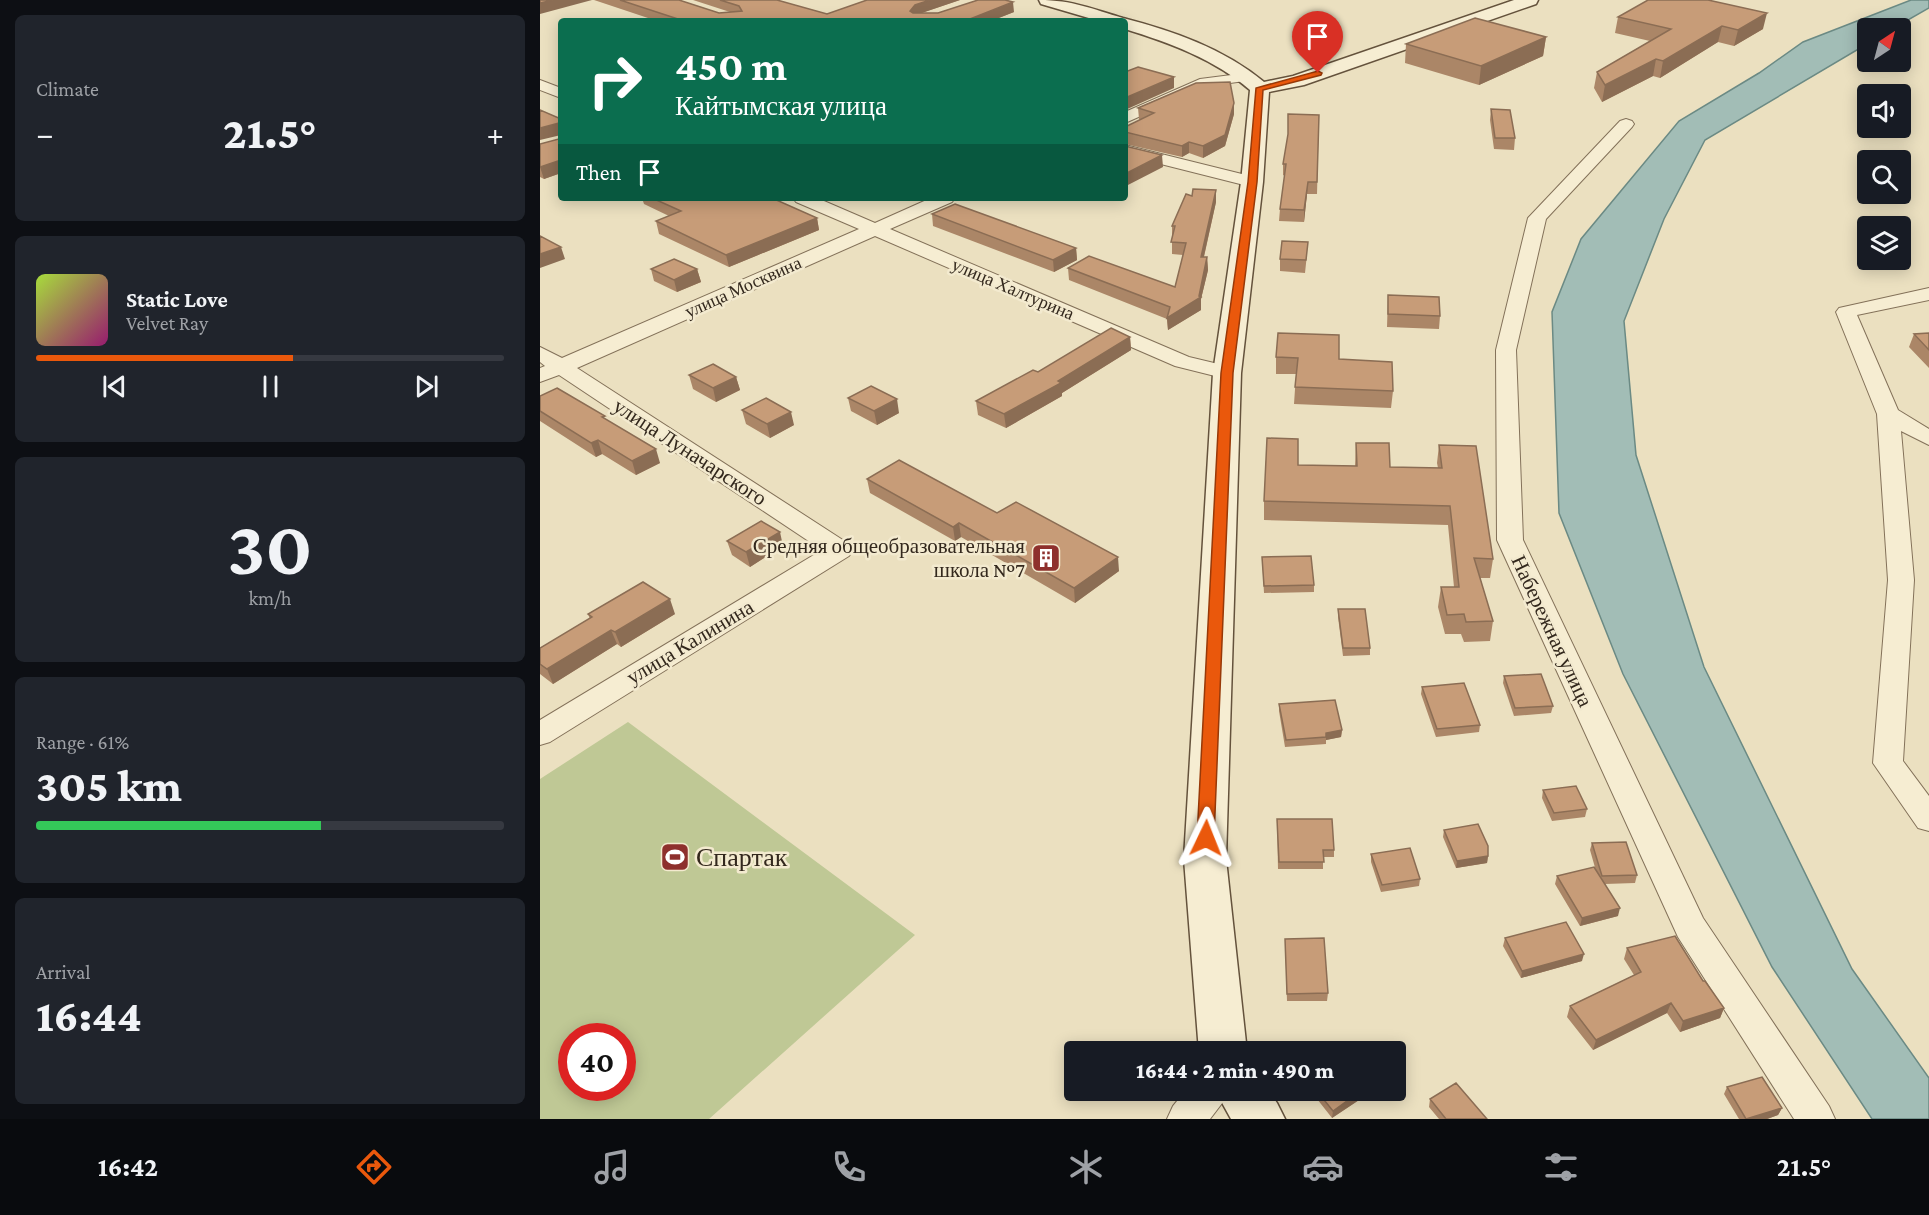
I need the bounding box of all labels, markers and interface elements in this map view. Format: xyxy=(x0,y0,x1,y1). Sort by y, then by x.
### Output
pin xyxy=(1292,11,1343,73)
north arrow xyxy=(1857,18,1911,72)
map controls xyxy=(1857,18,1911,270)
icon: arrive xyxy=(1301,20,1334,53)
icon: right xyxy=(576,42,654,120)
text: 450 m xyxy=(675,42,787,89)
text: Climate xyxy=(36,78,99,100)
button: sound xyxy=(1857,84,1911,138)
text: Кайтымская улица xyxy=(675,91,887,121)
text: 21.5° xyxy=(223,108,317,158)
text: − xyxy=(36,115,53,152)
text: + xyxy=(487,115,504,152)
button: search xyxy=(1857,150,1911,204)
icon: arrive xyxy=(633,156,666,189)
text: Then xyxy=(576,160,621,185)
button: layers xyxy=(1857,216,1911,270)
street label: улица Москвина xyxy=(682,252,804,322)
street label: улица Халтурина xyxy=(949,254,1077,324)
text: Static Love xyxy=(126,287,228,312)
text: Velvet Ray xyxy=(126,312,208,334)
icon: previous xyxy=(98,370,131,403)
icon: pause xyxy=(254,370,287,403)
icon: next xyxy=(410,370,443,403)
street label: улица Луначарского xyxy=(609,394,771,510)
text: 30 xyxy=(227,504,313,591)
place label: Средняя общеобразовательная школа №7 xyxy=(753,534,1025,582)
building icon: Средняя общеобразовательная школа №7 xyxy=(1030,542,1062,574)
street label: Набережная улица xyxy=(1506,551,1598,711)
text: km/h xyxy=(248,587,292,609)
street label: улица Калинина xyxy=(622,594,758,689)
text: Range · 61% xyxy=(36,731,129,753)
text: 305 km xyxy=(36,761,182,811)
position arrow xyxy=(1174,806,1238,870)
sports icon: Спартак xyxy=(659,841,691,873)
place label: Спартак xyxy=(696,843,788,872)
text: Arrival xyxy=(36,961,90,983)
text: 16:44 xyxy=(36,991,142,1041)
speed limit sign: 40 xyxy=(558,1023,636,1101)
text: 16:44 · 2 min · 490 m xyxy=(1136,1058,1334,1083)
icon: directions xyxy=(353,1146,395,1188)
icon: music xyxy=(591,1146,633,1188)
icon: phone xyxy=(828,1146,870,1188)
icon: climate xyxy=(1065,1146,1107,1188)
icon: car xyxy=(1302,1146,1344,1188)
icon: filters xyxy=(1540,1146,1582,1188)
text: 16:42 xyxy=(98,1152,158,1182)
text: 21.5° xyxy=(1777,1152,1831,1182)

